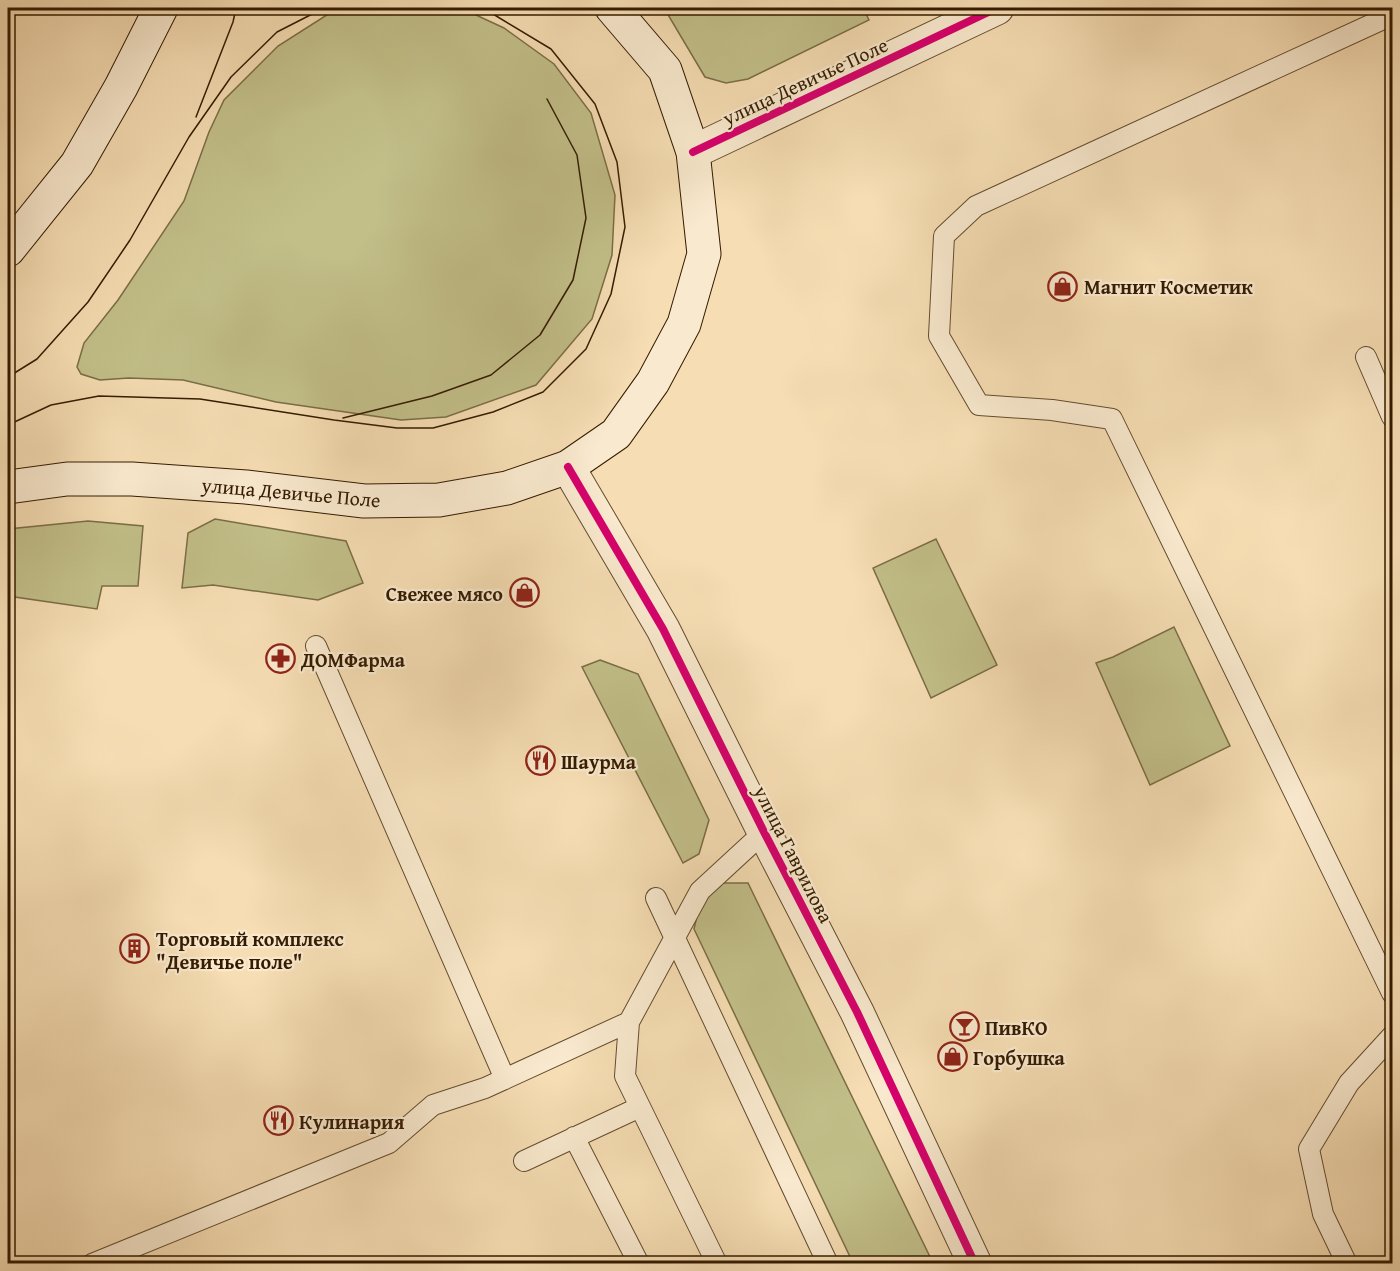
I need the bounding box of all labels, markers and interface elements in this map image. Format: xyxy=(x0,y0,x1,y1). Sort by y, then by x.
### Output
street label: улица Девичье Поле xyxy=(717,30,893,133)
shop icon: Магнит Косметик xyxy=(1047,270,1079,302)
place label: Магнит Косметик xyxy=(1084,272,1253,301)
street label: улица Девичье Поле xyxy=(199,470,382,514)
shop icon: Свежее мясо xyxy=(508,577,540,609)
place label: Свежее мясо xyxy=(386,579,503,608)
pharmacy icon: ДОМФарма xyxy=(264,643,296,675)
place label: ДОМФарма xyxy=(300,645,406,674)
restaurant icon: Шаурма xyxy=(524,745,556,777)
place label: Шаурма xyxy=(561,747,637,776)
street label: улица Гаврилова xyxy=(746,779,841,928)
place label: Торговый комплекс "Девичье поле" xyxy=(156,924,344,976)
building icon: Торговый комплекс "Девичье поле" xyxy=(119,933,151,965)
bar icon: ПивКО xyxy=(948,1011,980,1043)
place label: ПивКО xyxy=(985,1013,1047,1042)
shop icon: Горбушка xyxy=(936,1041,968,1073)
place label: Горбушка xyxy=(973,1043,1066,1072)
restaurant icon: Кулинария xyxy=(262,1105,294,1137)
place label: Кулинария xyxy=(299,1107,405,1136)

